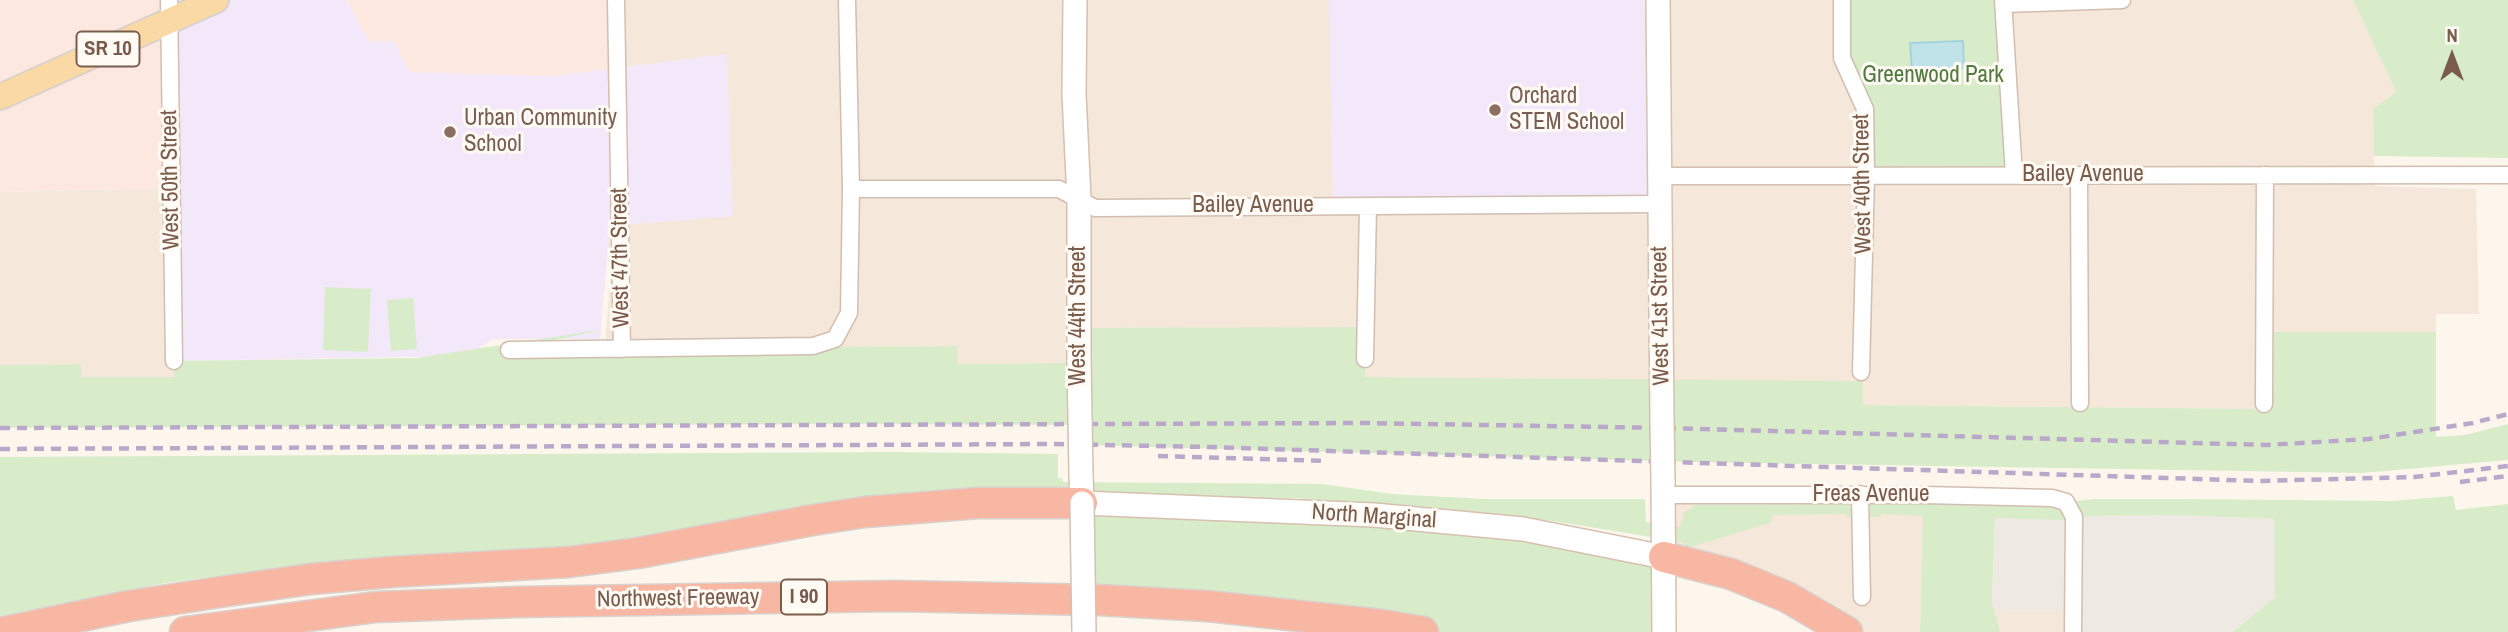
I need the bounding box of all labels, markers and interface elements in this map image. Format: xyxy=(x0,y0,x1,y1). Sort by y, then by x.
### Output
north arrow xyxy=(2417,21,2487,91)
text: N xyxy=(2446,22,2458,48)
road number: SR 10 xyxy=(76,32,140,66)
park label: Greenwood Park xyxy=(1862,62,2004,90)
place label: Orchard STEM School xyxy=(1509,83,1624,137)
marker: Orchard STEM School xyxy=(1487,102,1503,118)
place label: Urban Community School xyxy=(464,105,617,159)
street label: West 50th Street xyxy=(156,110,186,250)
street label: West 40th Street xyxy=(1848,114,1878,254)
marker: Urban Community School xyxy=(442,124,458,140)
street label: Bailey Avenue xyxy=(2022,161,2144,189)
street label: West 47th Street xyxy=(606,188,636,328)
street label: Bailey Avenue xyxy=(1192,192,1314,220)
street label: West 44th Street xyxy=(1065,246,1093,386)
street label: West 41st Street xyxy=(1646,246,1676,386)
street label: Freas Avenue xyxy=(1812,481,1930,509)
street label: North Marginal xyxy=(1311,499,1437,535)
road number: I 90 xyxy=(781,580,827,614)
street label: Northwest Freeway xyxy=(597,584,759,614)

